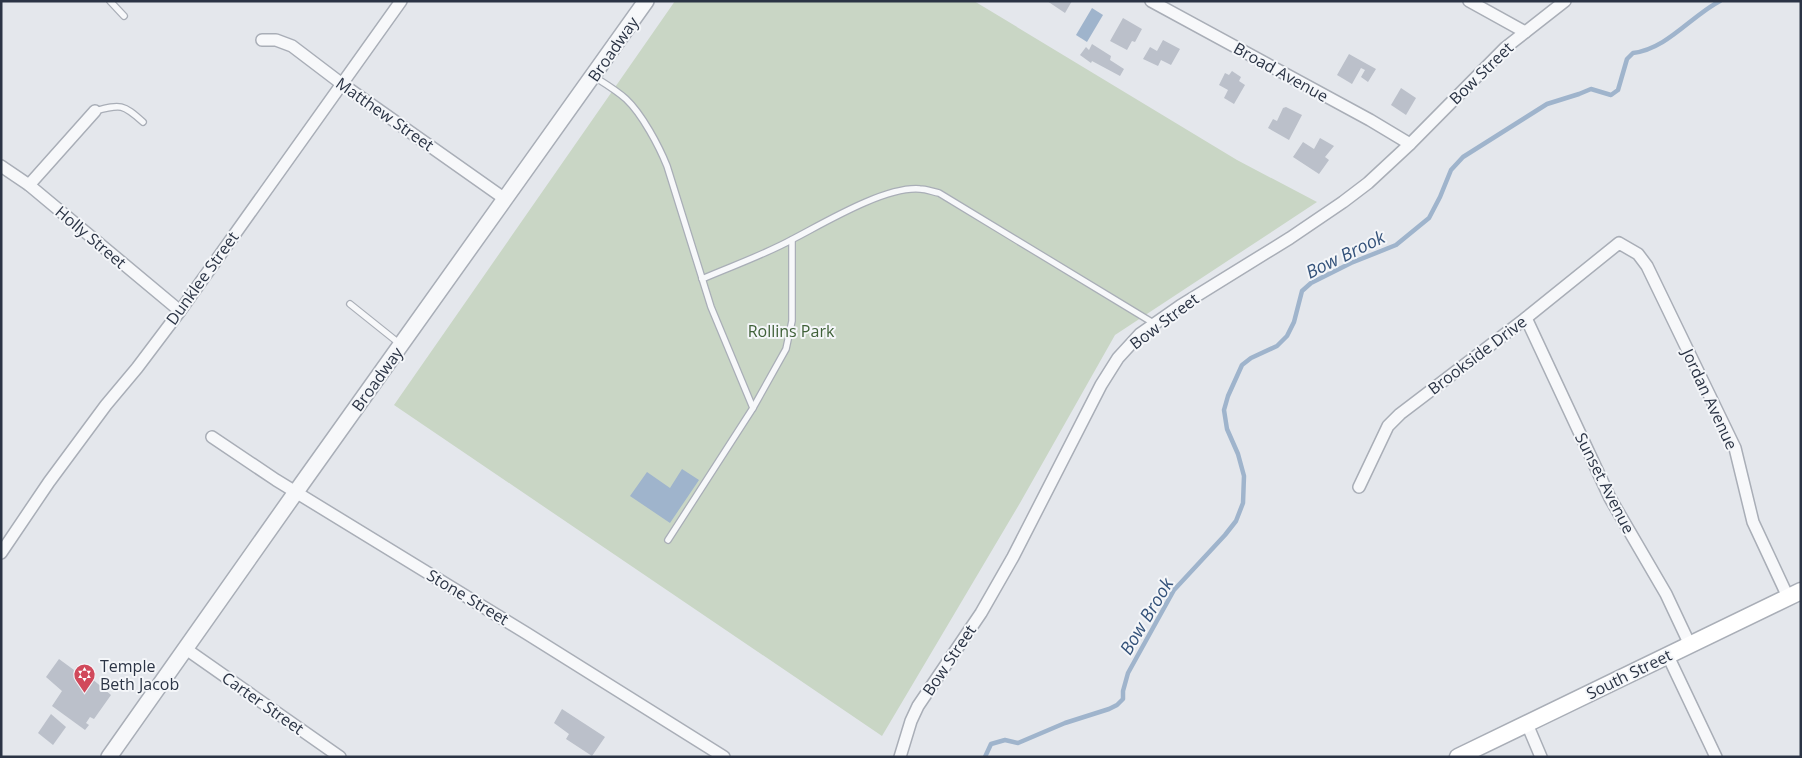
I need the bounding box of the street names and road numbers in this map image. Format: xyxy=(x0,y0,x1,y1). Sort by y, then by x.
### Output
street label: Broadway xyxy=(583,11,644,86)
street label: Broad Avenue xyxy=(1230,37,1332,107)
street label: Bow Street xyxy=(1444,37,1518,109)
street label: Matthew Street xyxy=(332,72,439,156)
street label: Holly Street xyxy=(51,201,131,273)
street label: Dunklee Street xyxy=(161,227,244,329)
street label: Bow Street xyxy=(1125,288,1203,354)
street label: Brookside Drive xyxy=(1423,311,1531,399)
street label: Broadway xyxy=(346,342,408,416)
street label: Jordan Avenue xyxy=(1676,343,1743,453)
street label: Sunset Avenue xyxy=(1570,429,1640,537)
street label: Stone Street xyxy=(423,564,513,630)
street label: Bow Street xyxy=(917,620,981,700)
street label: South Street xyxy=(1583,644,1676,704)
street label: Carter Street xyxy=(218,667,309,740)

